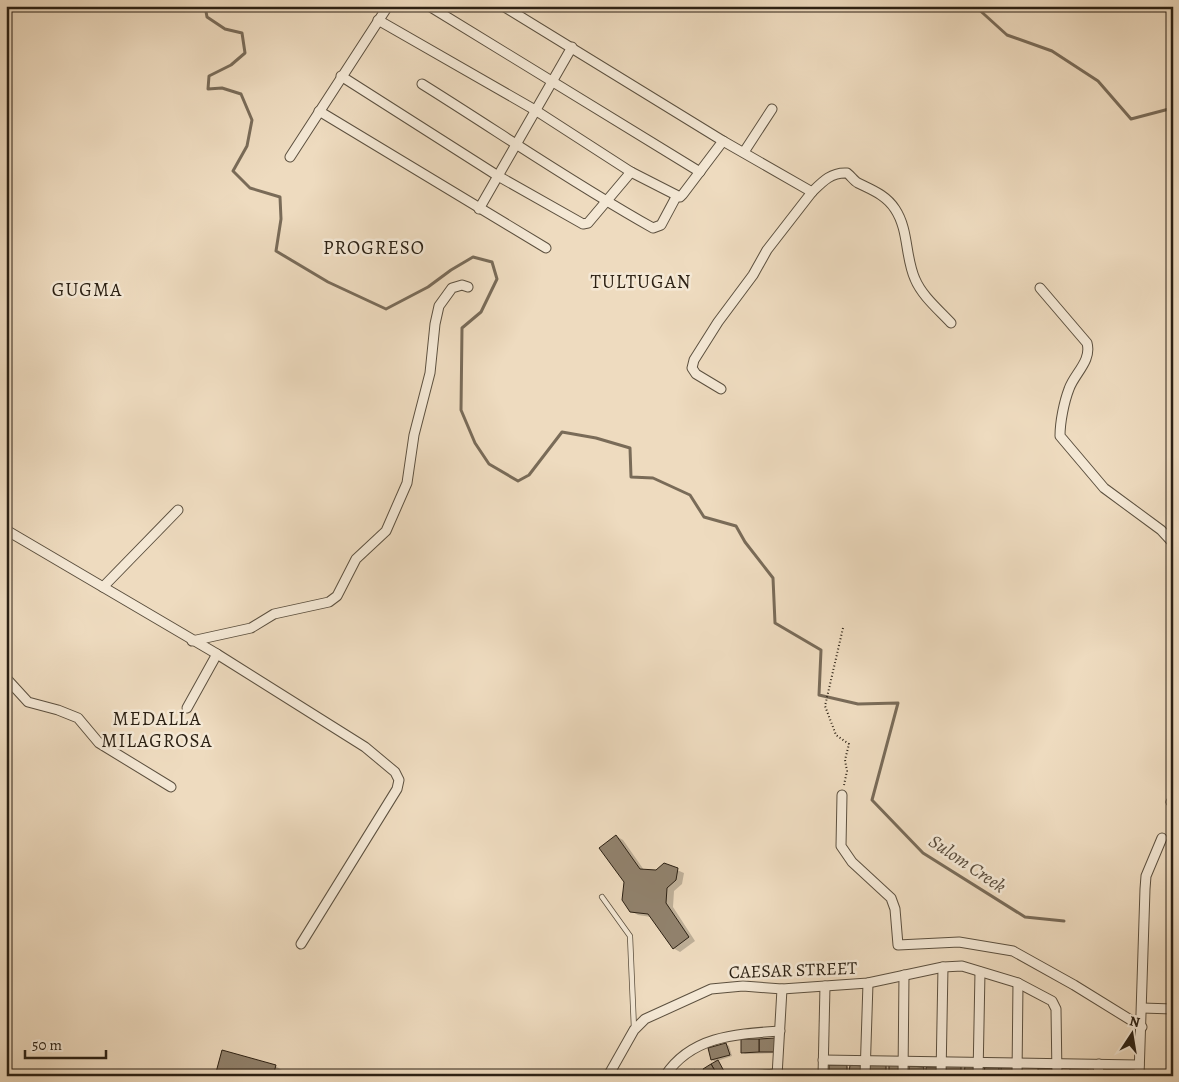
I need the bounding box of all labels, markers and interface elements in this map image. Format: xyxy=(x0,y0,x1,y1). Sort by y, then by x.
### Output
district label: PROGRESO xyxy=(323,235,425,261)
district label: TULTUGAN xyxy=(591,269,691,295)
district label: GUGMA xyxy=(52,277,122,303)
district label: MEDALLA MILAGROSA xyxy=(101,706,213,754)
water label: Sulom Creek xyxy=(924,828,1011,899)
street label: CAESAR STREET xyxy=(728,956,858,984)
north arrow xyxy=(1106,1010,1156,1060)
text: N xyxy=(1128,1011,1142,1032)
scale bar xyxy=(25,1027,106,1059)
text: 50 m xyxy=(32,1035,62,1055)

